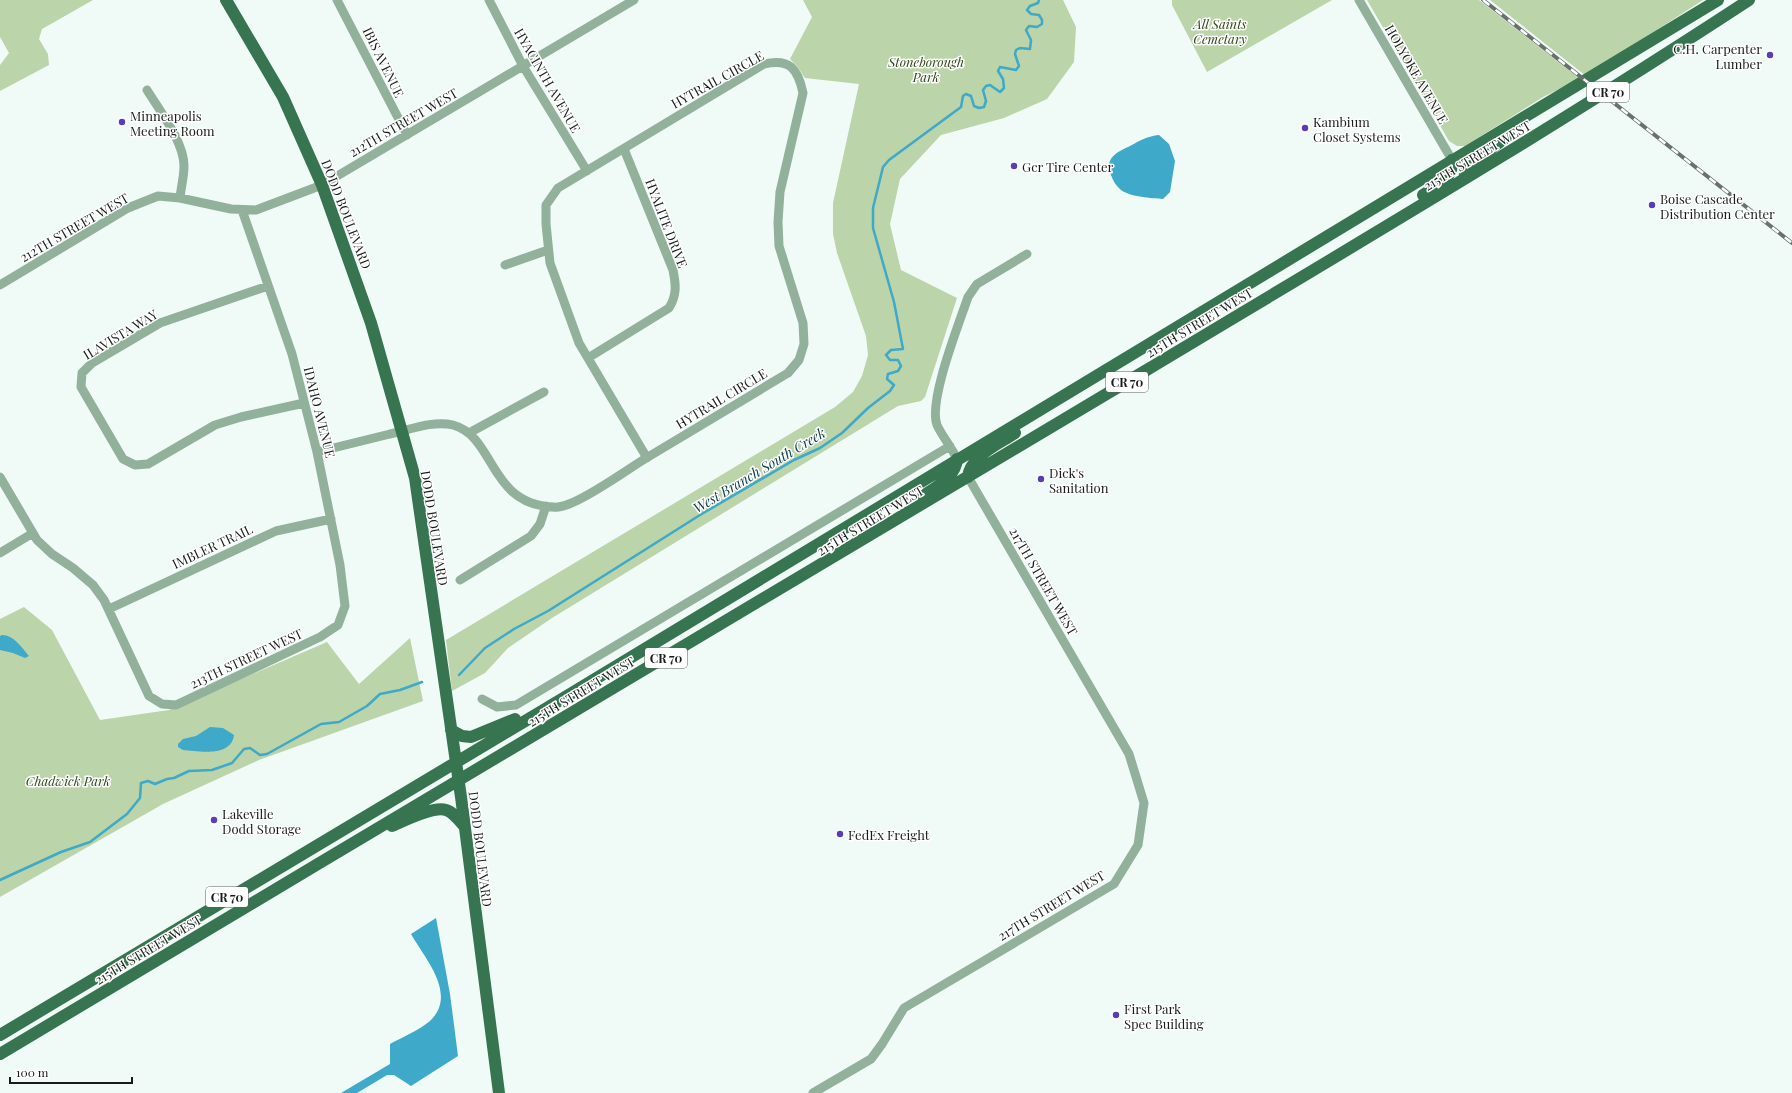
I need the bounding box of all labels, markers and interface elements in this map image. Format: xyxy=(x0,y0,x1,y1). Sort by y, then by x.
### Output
park label: All Saints Cemetary xyxy=(1192,15,1247,47)
street label: HOLYOKE AVENUE xyxy=(1382,21,1452,127)
street label: IBIS AVENUE xyxy=(360,24,408,100)
street label: HYACINTH AVENUE xyxy=(511,25,585,135)
place label: C.H. Carpenter Lumber xyxy=(1673,40,1762,72)
street label: HYTRAIL CIRCLE xyxy=(668,46,766,112)
marker: C.H. Carpenter Lumber xyxy=(1765,50,1775,60)
park label: Stoneborough Park xyxy=(887,53,964,85)
road number: CR 70 xyxy=(1587,82,1629,102)
street label: 212TH STREET WEST xyxy=(345,84,461,160)
place label: Minneapolis Meeting Room xyxy=(130,107,215,139)
place label: Kambium Closet Systems xyxy=(1313,113,1401,145)
street label: 215TH STREET WEST xyxy=(1420,116,1534,194)
marker: Minneapolis Meeting Room xyxy=(117,117,127,127)
marker: Kambium Closet Systems xyxy=(1300,123,1310,133)
street label: DODD BOULEVARD xyxy=(318,157,376,271)
place label: Gcr Tire Center xyxy=(1022,158,1114,175)
marker: Gcr Tire Center xyxy=(1009,161,1019,171)
street label: HYALITE DRIVE xyxy=(642,176,692,270)
street label: 212TH STREET WEST xyxy=(16,189,132,265)
place label: Boise Cascade Distribution Center xyxy=(1660,190,1775,222)
marker: Boise Cascade Distribution Center xyxy=(1647,200,1657,210)
street label: 215TH STREET WEST xyxy=(1142,283,1256,361)
street label: ILAVISTA WAY xyxy=(80,305,161,363)
street label: HYTRAIL CIRCLE xyxy=(672,364,770,432)
street label: IDAHO AVENUE xyxy=(300,365,340,459)
road number: CR 70 xyxy=(1106,372,1148,392)
water label: West Branch South Creek xyxy=(689,423,829,517)
place label: Dick's Sanitation xyxy=(1049,464,1109,496)
street label: DODD BOULEVARD xyxy=(418,469,452,587)
marker: Dick's Sanitation xyxy=(1036,474,1046,484)
street label: 215TH STREET WEST xyxy=(813,481,927,559)
street label: IMBLER TRAIL xyxy=(169,520,255,572)
street label: 217TH STREET WEST xyxy=(1006,524,1082,638)
street label: 213TH STREET WEST xyxy=(187,624,305,692)
road number: CR 70 xyxy=(645,648,687,668)
street label: 215TH STREET WEST xyxy=(524,652,638,730)
park label: Chadwick Park xyxy=(26,772,111,789)
street label: DODD BOULEVARD xyxy=(465,790,497,908)
place label: Lakeville Dodd Storage xyxy=(222,805,302,837)
marker: Lakeville Dodd Storage xyxy=(209,815,219,825)
place label: FedEx Freight xyxy=(848,826,930,843)
marker: FedEx Freight xyxy=(835,829,845,839)
street label: 217TH STREET WEST xyxy=(994,866,1108,944)
road number: CR 70 xyxy=(206,887,248,907)
street label: 215TH STREET WEST xyxy=(91,910,205,988)
place label: First Park Spec Building xyxy=(1124,1000,1204,1032)
marker: First Park Spec Building xyxy=(1111,1010,1121,1020)
scale bar xyxy=(10,1059,132,1085)
text: 100 m xyxy=(16,1064,49,1080)

